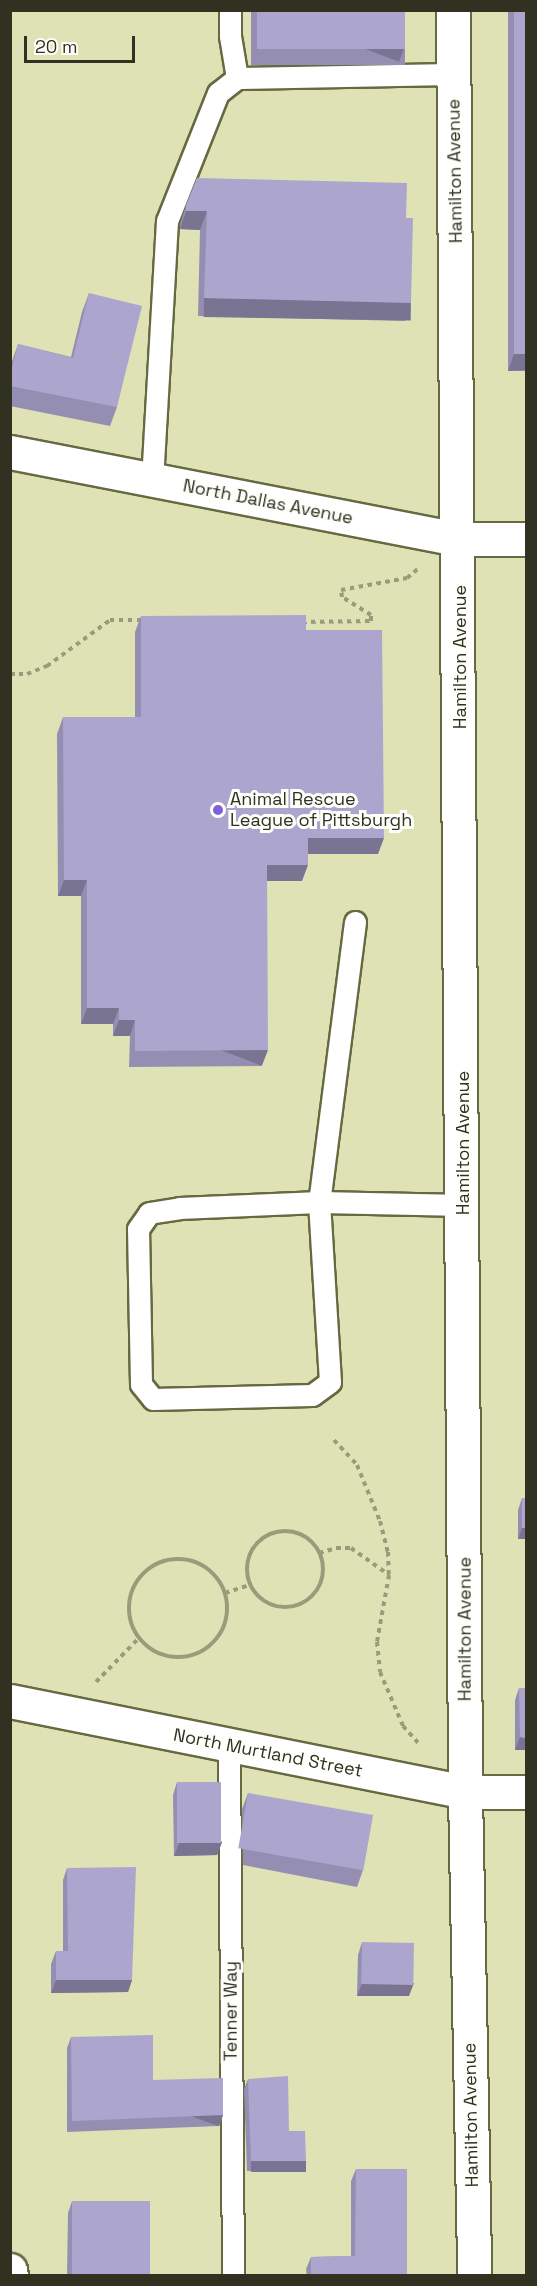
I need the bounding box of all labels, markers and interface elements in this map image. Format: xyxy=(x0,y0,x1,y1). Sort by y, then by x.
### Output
scale bar xyxy=(27,24,138,62)
text: 20 m xyxy=(35,35,78,58)
street label: Hamilton Avenue xyxy=(443,98,467,244)
street label: North Dallas Avenue xyxy=(181,475,355,529)
street label: Hamilton Avenue xyxy=(449,585,471,729)
place label: Animal Rescue League of Pittsburgh xyxy=(230,789,412,832)
marker: Animal Rescue League of Pittsburgh xyxy=(211,803,225,817)
street label: Hamilton Avenue xyxy=(452,1071,474,1215)
street label: Hamilton Avenue xyxy=(454,1557,476,1701)
street label: North Murtland Street xyxy=(171,1724,365,1782)
street label: Tenner Way xyxy=(220,1961,242,2061)
street label: Hamilton Avenue xyxy=(459,2042,483,2188)

